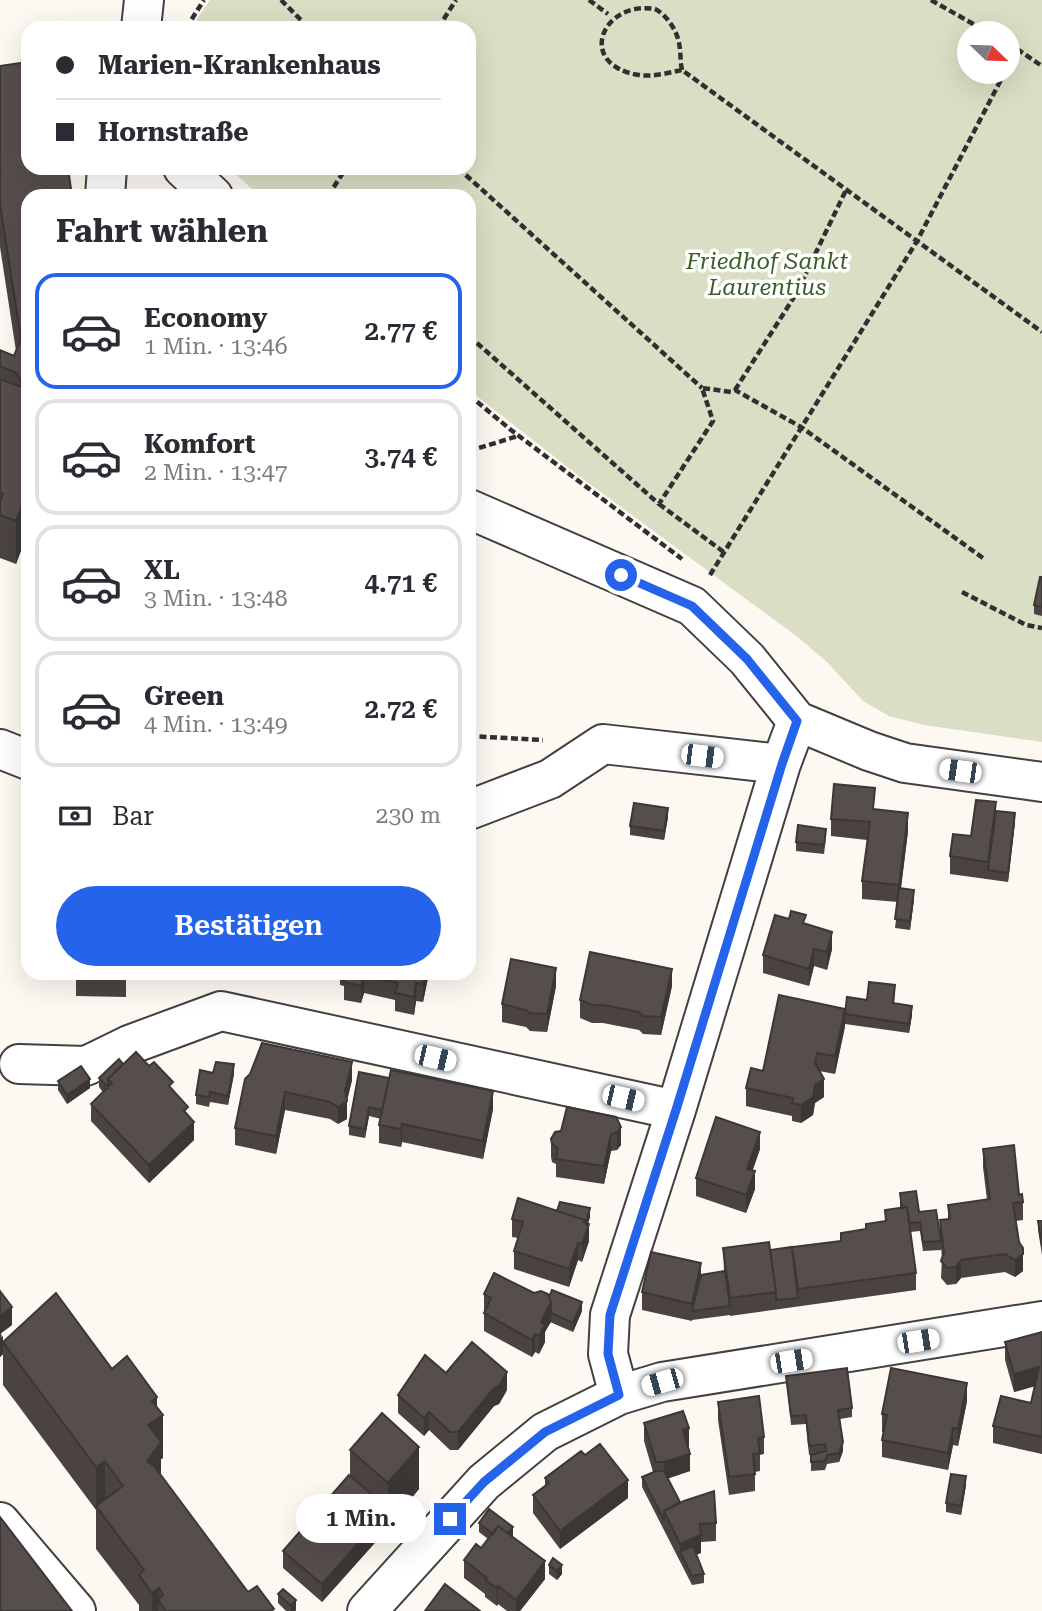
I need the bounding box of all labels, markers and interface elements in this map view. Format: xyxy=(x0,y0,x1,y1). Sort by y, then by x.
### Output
north arrow xyxy=(957,21,1020,84)
map controls xyxy=(957,21,1020,84)
text: Marien-Krankenhaus xyxy=(98,50,381,80)
text: Hornstraße xyxy=(98,117,249,147)
text: Fahrt wählen xyxy=(56,212,268,250)
park label: Friedhof Sankt Laurentius xyxy=(685,248,848,301)
icon: car xyxy=(60,300,123,363)
text: Economy xyxy=(144,303,267,333)
text: 2.77 € xyxy=(365,316,437,346)
text: 1 Min. · 13:46 xyxy=(144,333,288,360)
icon: car xyxy=(60,426,123,489)
text: Komfort xyxy=(144,429,256,459)
text: 3.74 € xyxy=(365,442,437,472)
text: 2 Min. · 13:47 xyxy=(144,459,288,486)
icon: car xyxy=(60,552,123,615)
text: XL xyxy=(144,555,180,585)
route start xyxy=(605,559,637,591)
text: 4.71 € xyxy=(365,568,437,598)
text: 3 Min. · 13:48 xyxy=(144,585,288,612)
icon: car xyxy=(60,678,123,741)
text: Green xyxy=(144,681,224,711)
text: 2.72 € xyxy=(365,694,437,724)
text: 4 Min. · 13:49 xyxy=(144,711,288,738)
car xyxy=(680,743,725,769)
car xyxy=(938,758,983,784)
icon: cash xyxy=(56,797,94,835)
text: Bar xyxy=(112,801,154,831)
text: 230 m xyxy=(376,802,441,829)
button: Bestätigen xyxy=(56,886,441,966)
car xyxy=(413,1043,458,1073)
car xyxy=(601,1083,646,1113)
car xyxy=(896,1327,941,1355)
car xyxy=(769,1347,814,1375)
car xyxy=(639,1366,686,1398)
callout: 1 Min. xyxy=(296,1494,426,1544)
route end xyxy=(434,1503,466,1535)
text: 1 Min. xyxy=(326,1505,396,1532)

